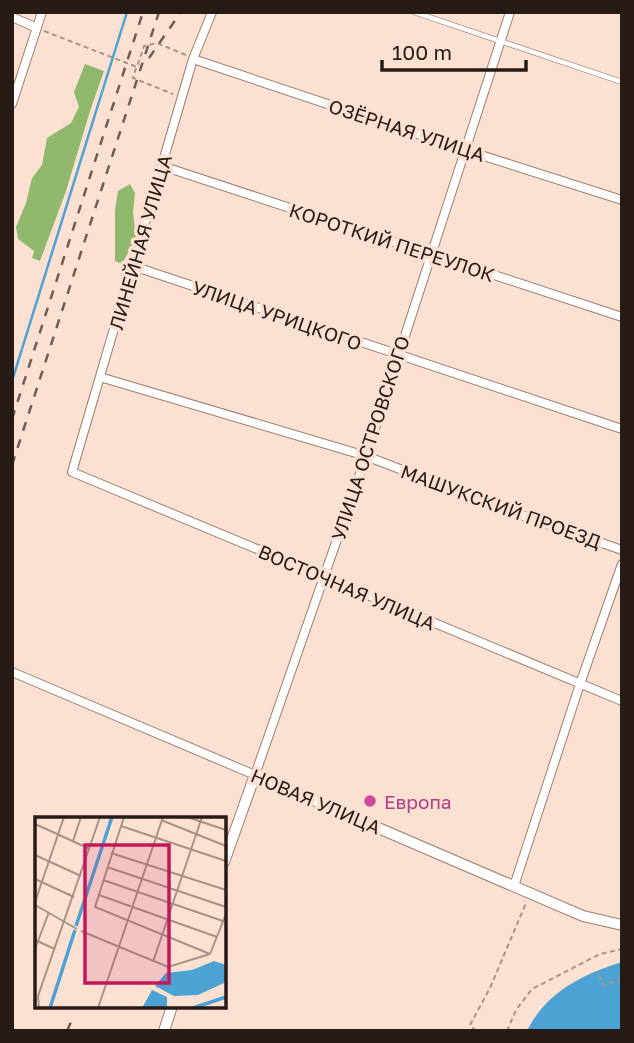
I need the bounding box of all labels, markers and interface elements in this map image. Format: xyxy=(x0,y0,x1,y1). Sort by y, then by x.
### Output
scale bar xyxy=(382,28,526,72)
text: 100 m xyxy=(392,39,452,65)
street label: ОЗЁРНАЯ УЛИЦА xyxy=(326,94,488,166)
street label: ЛИНЕЙНАЯ УЛИЦА xyxy=(104,152,176,332)
street label: КОРОТКИЙ ПЕРЕУЛОК xyxy=(286,198,498,286)
street label: УЛИЦА УРИЦКОГО xyxy=(189,275,365,355)
street label: УЛИЦА ОСТРОВСКОГО xyxy=(326,333,414,543)
street label: МАШУКСКИЙ ПРОЕЗД xyxy=(398,459,604,553)
street label: ВОСТОЧНАЯ УЛИЦА xyxy=(255,539,439,635)
street label: НОВАЯ УЛИЦА xyxy=(248,763,385,839)
place label: Европа xyxy=(384,790,452,813)
marker: Европа xyxy=(362,793,378,809)
inset map xyxy=(35,817,226,1008)

